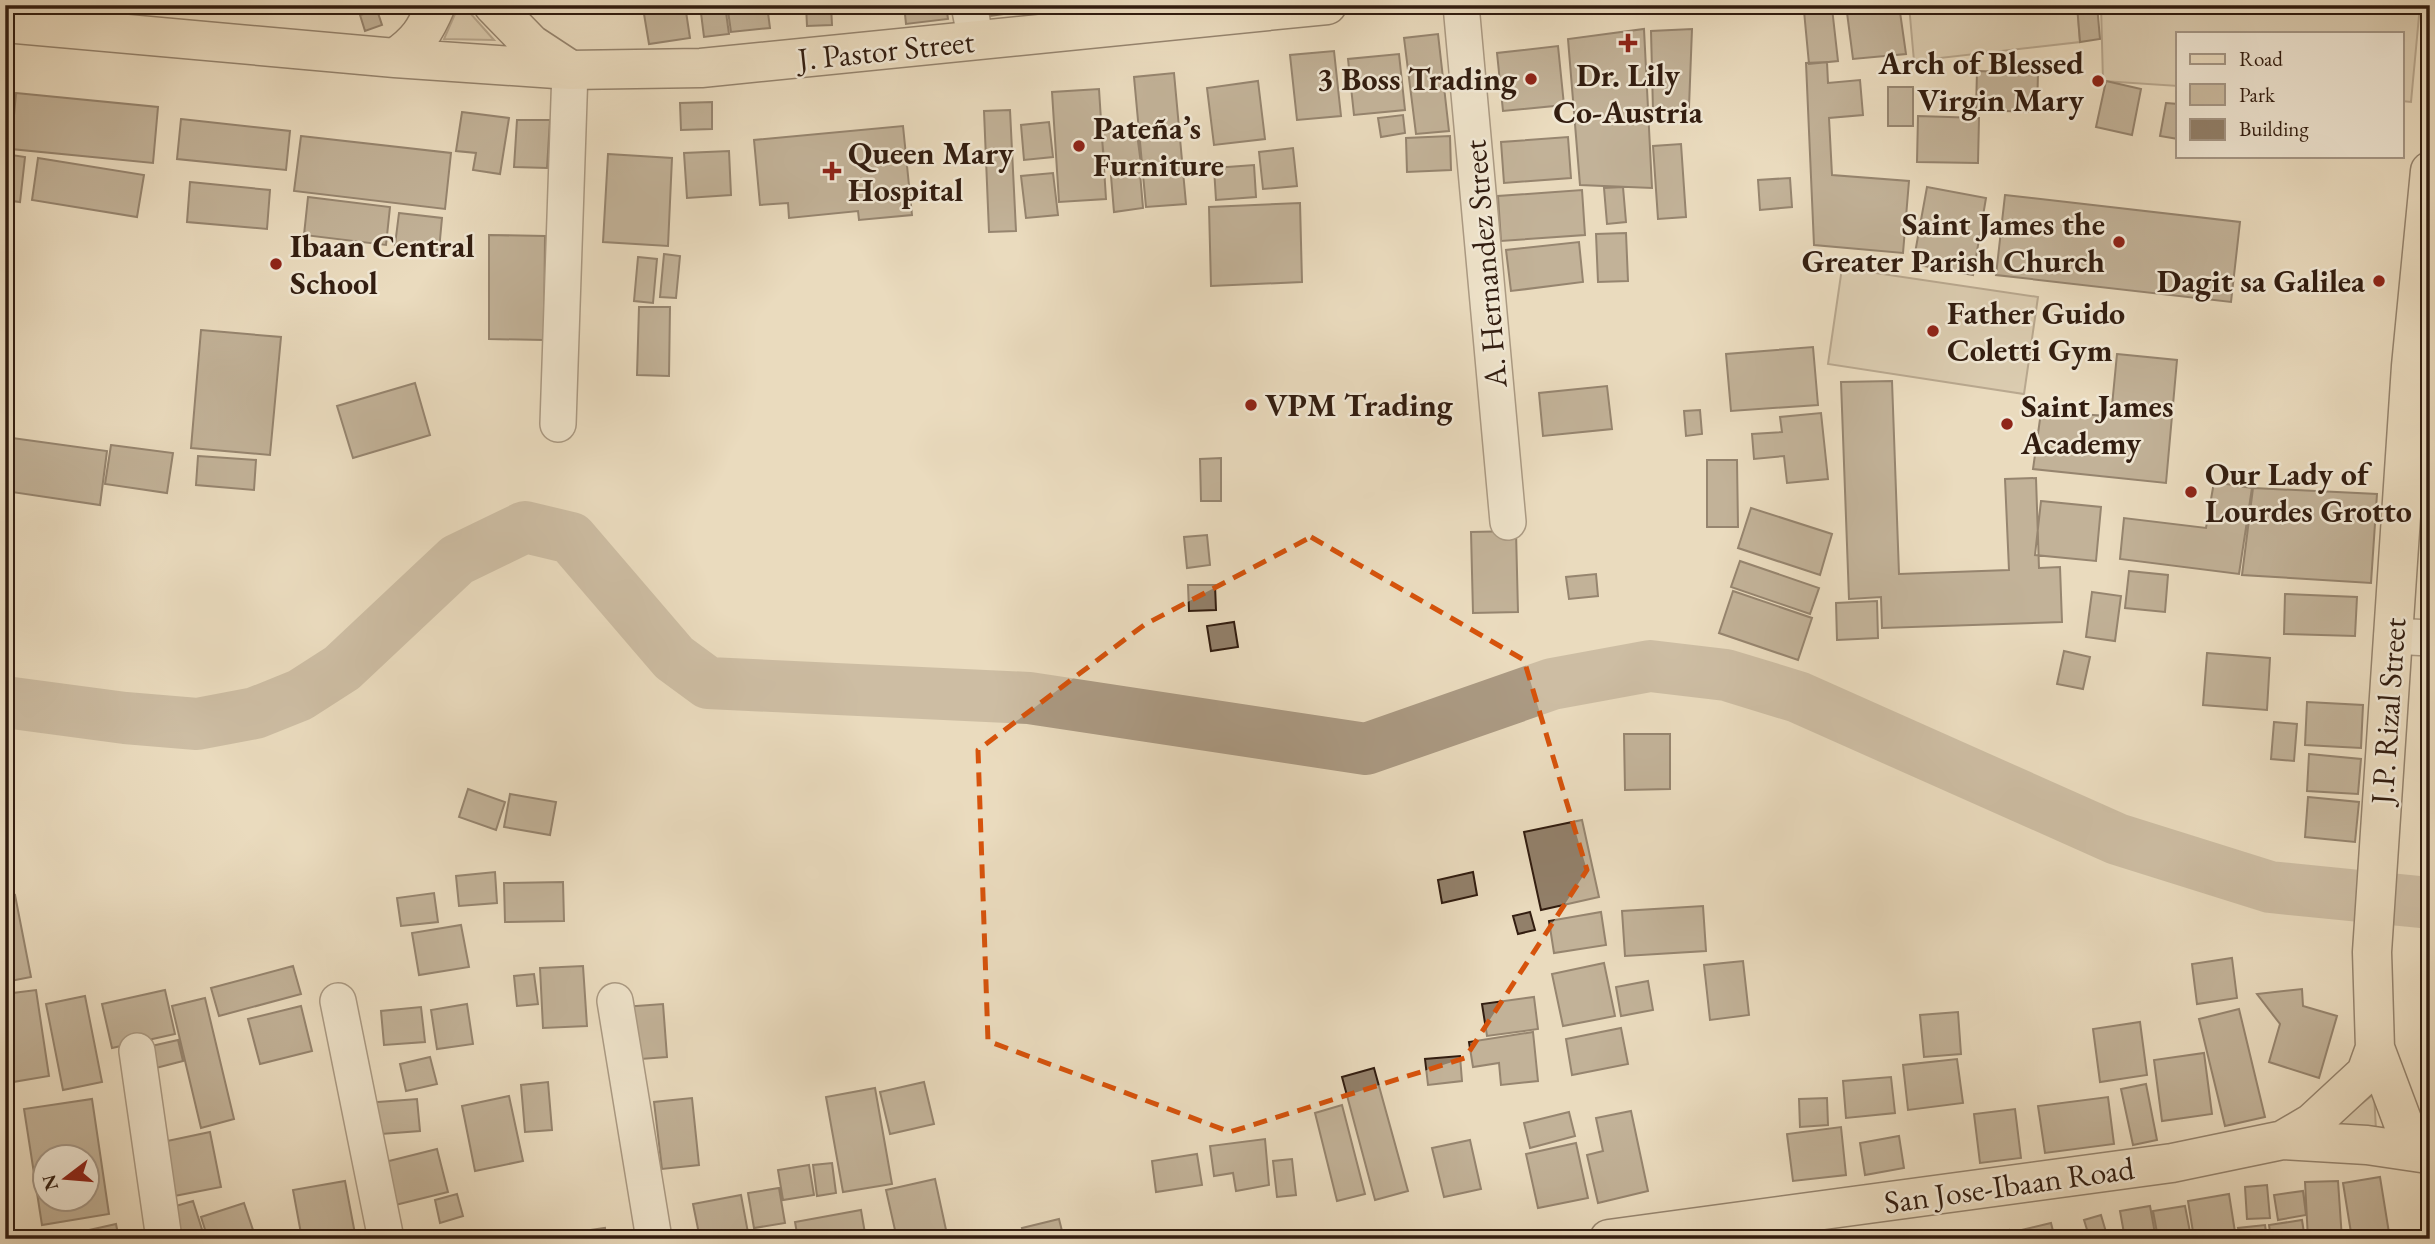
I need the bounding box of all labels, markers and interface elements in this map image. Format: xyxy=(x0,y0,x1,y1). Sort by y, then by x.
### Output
street label: J. Pastor Street xyxy=(793,20,976,80)
legend xyxy=(2176,32,2404,158)
marker: Dr. Lily Co-Austria xyxy=(1618,33,1638,53)
place label: Arch of Blessed Virgin Mary xyxy=(1878,42,2085,121)
text: Road xyxy=(2239,45,2283,72)
place label: Dr. Lily Co-Austria xyxy=(1553,54,1704,133)
place label: 3 Boss Trading xyxy=(1317,58,1518,100)
marker: 3 Boss Trading xyxy=(1523,71,1539,87)
marker: Arch of Blessed Virgin Mary xyxy=(2090,73,2106,89)
text: Park xyxy=(2239,81,2276,108)
place label: Pateña’s Furniture xyxy=(1093,107,1224,186)
text: Building xyxy=(2239,115,2309,142)
place label: Queen Mary Hospital xyxy=(848,132,1014,211)
marker: Pateña’s Furniture xyxy=(1071,138,1087,154)
street label: A. Hernandez Street xyxy=(1453,138,1517,391)
marker: Queen Mary Hospital xyxy=(822,161,842,181)
place label: Saint James the Greater Parish Church xyxy=(1802,203,2105,282)
place label: Ibaan Central School xyxy=(290,225,475,304)
marker: Saint James the Greater Parish Church xyxy=(2111,234,2127,250)
marker: Ibaan Central School xyxy=(268,256,284,272)
place label: Dagit sa Galilea xyxy=(2157,260,2366,302)
marker: Dagit sa Galilea xyxy=(2371,273,2387,289)
place label: Father Guido Coletti Gym xyxy=(1947,292,2125,371)
marker: Father Guido Coletti Gym xyxy=(1925,323,1941,339)
place label: VPM Trading xyxy=(1265,384,1454,426)
place label: Saint James Academy xyxy=(2020,385,2173,464)
marker: VPM Trading xyxy=(1243,397,1259,413)
marker: Saint James Academy xyxy=(1999,416,2015,432)
place label: Our Lady of Lourdes Grotto xyxy=(2205,453,2412,532)
marker: Our Lady of Lourdes Grotto xyxy=(2183,484,2199,500)
street label: J.P. Rizal Street xyxy=(2360,616,2415,809)
north arrow xyxy=(32,1142,102,1212)
street label: San Jose-Ibaan Road xyxy=(1881,1147,2137,1223)
text: N xyxy=(36,1171,64,1193)

